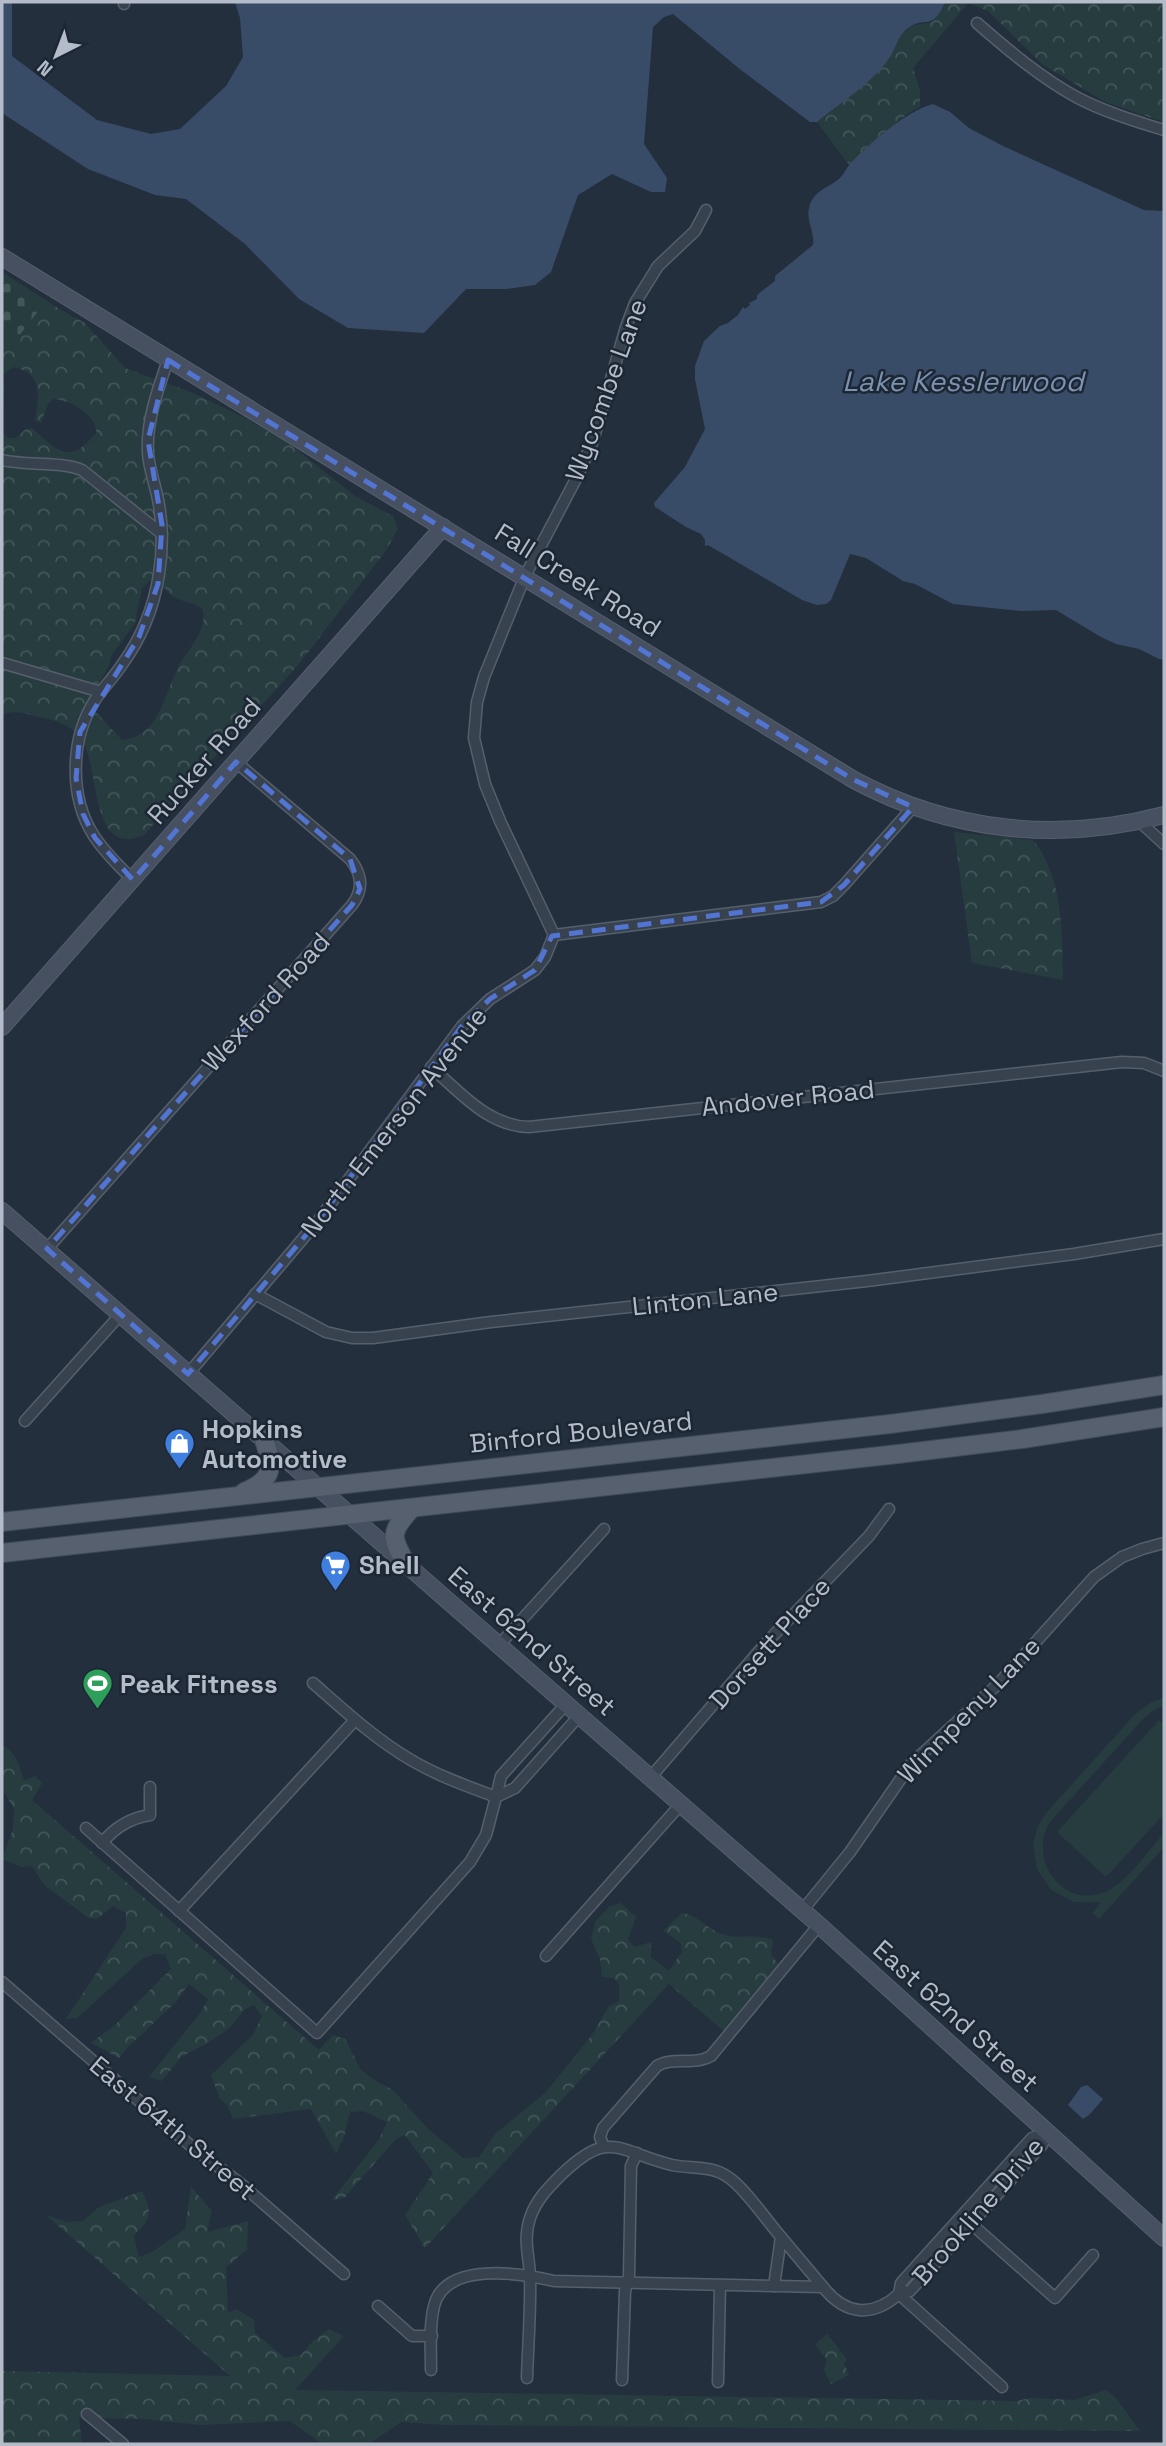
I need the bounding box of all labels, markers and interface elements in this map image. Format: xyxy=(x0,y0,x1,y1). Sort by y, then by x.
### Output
north arrow xyxy=(21,21,91,91)
text: N xyxy=(32,55,58,82)
street label: Wycombe Lane xyxy=(557,294,655,486)
water label: Lake Kesslerwood xyxy=(843,363,1086,399)
street label: Fall Creek Road xyxy=(489,515,667,645)
street label: Rucker Road xyxy=(140,691,268,831)
street label: Wexford Road xyxy=(195,925,337,1079)
street label: North Emerson Avenue xyxy=(293,1000,495,1244)
street label: Andover Road xyxy=(700,1072,876,1124)
street label: Linton Lane xyxy=(630,1274,780,1324)
street label: Binford Boulevard xyxy=(468,1403,694,1461)
place label: Hopkins Automotive xyxy=(202,1412,347,1476)
shop icon: Hopkins Automotive xyxy=(162,1427,196,1471)
supermarket icon: Shell xyxy=(319,1548,353,1592)
place label: Shell xyxy=(359,1548,420,1582)
street label: East 62nd Street xyxy=(441,1559,623,1723)
street label: Dorsett Place xyxy=(702,1570,838,1716)
street label: Winnpeny Lane xyxy=(890,1629,1048,1791)
sports icon: Peak Fitness xyxy=(80,1667,114,1711)
place label: Peak Fitness xyxy=(120,1667,278,1701)
street label: East 62nd Street xyxy=(866,1932,1046,2100)
street label: East 64th Street xyxy=(83,2048,263,2208)
street label: Brookline Drive xyxy=(904,2130,1052,2292)

